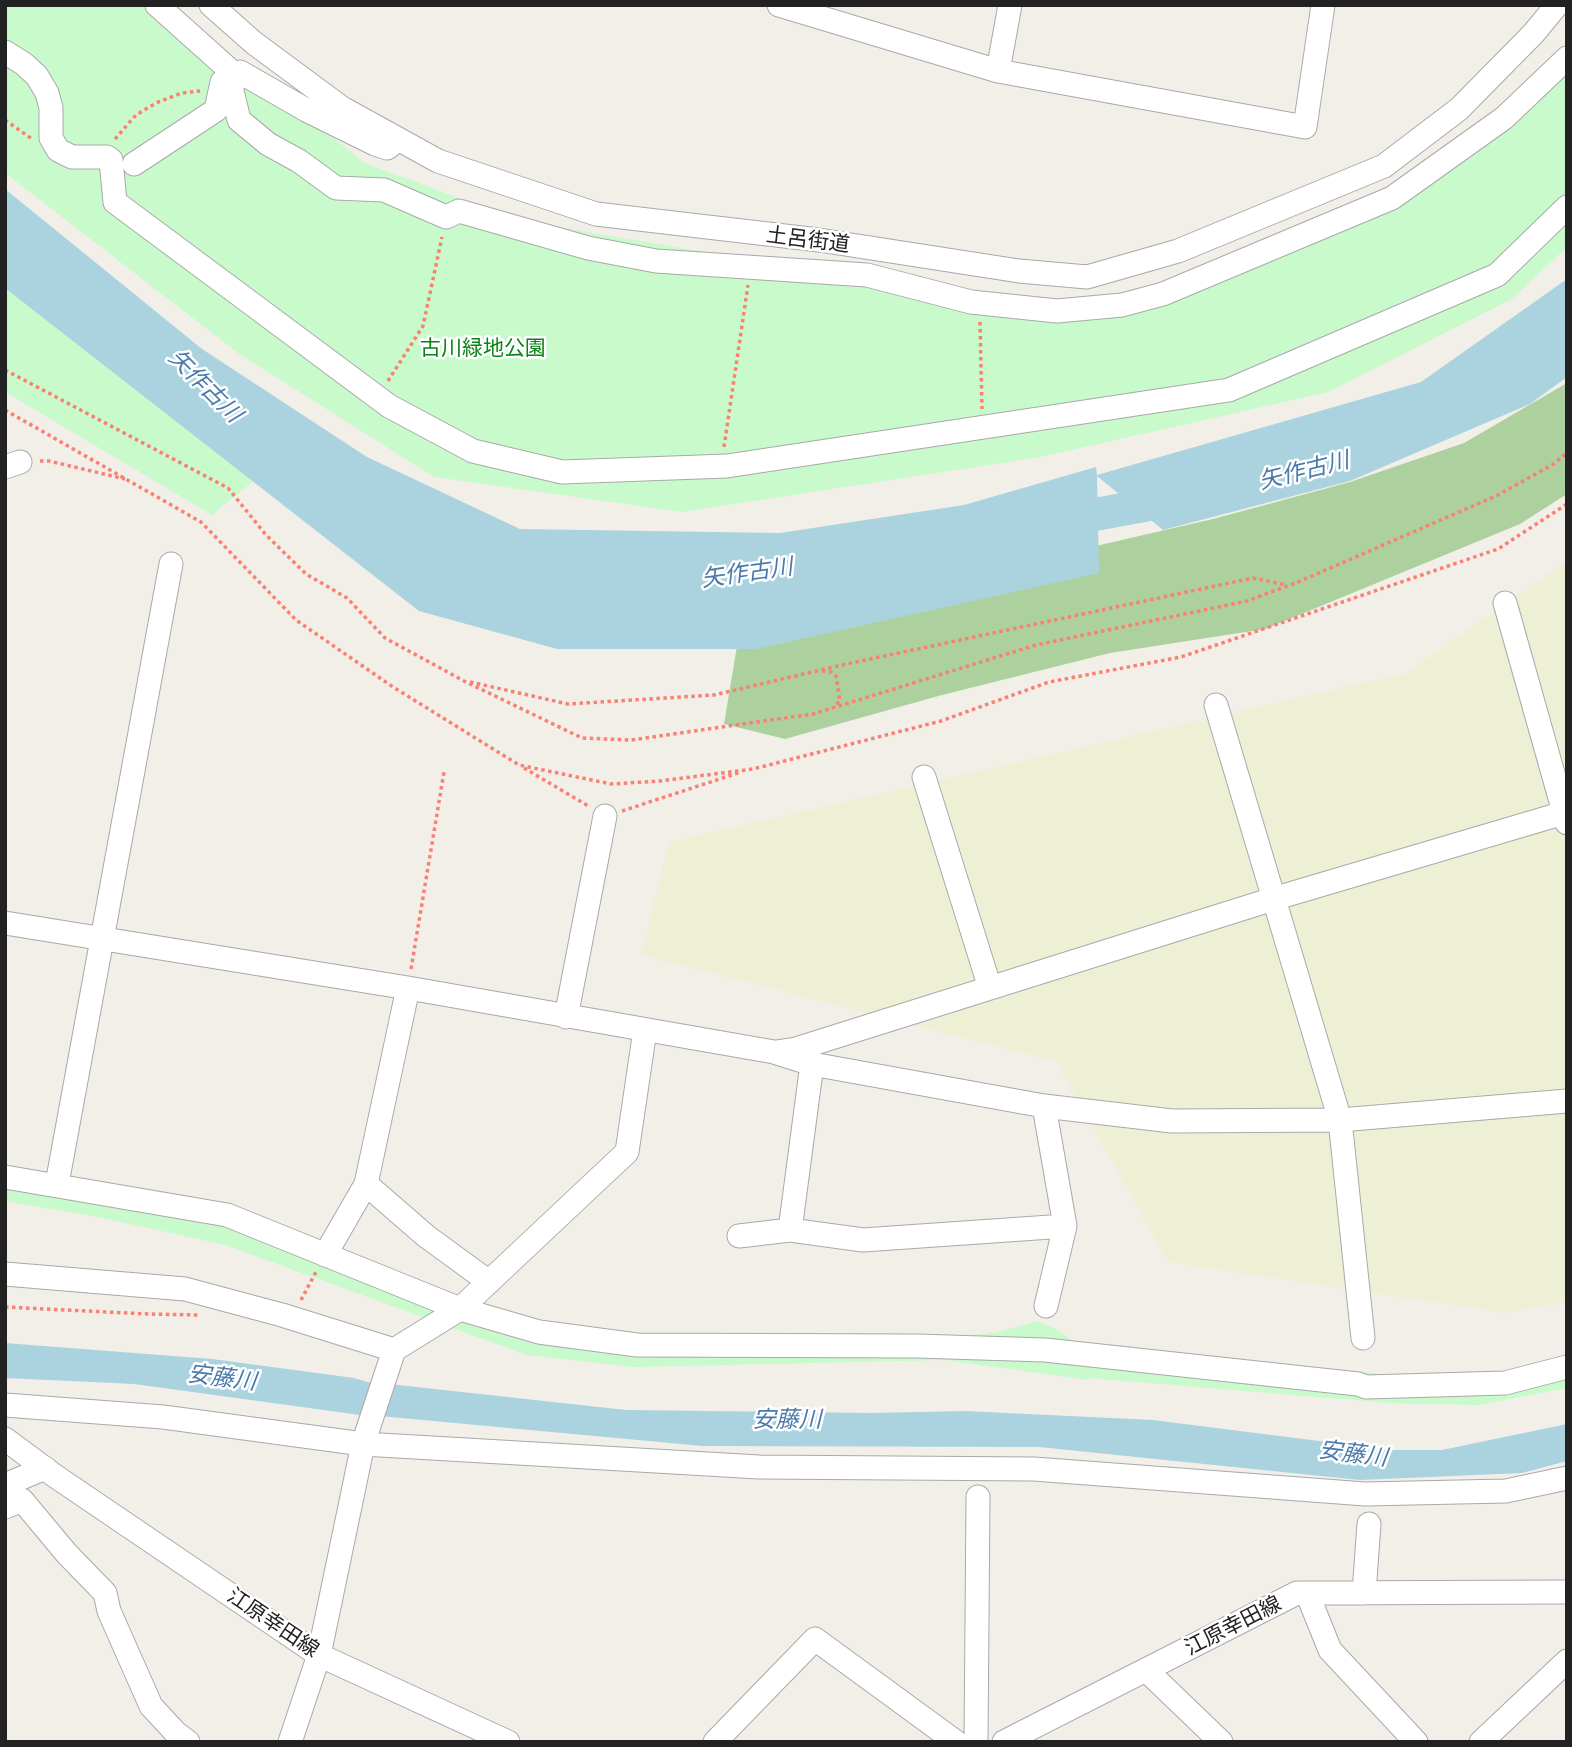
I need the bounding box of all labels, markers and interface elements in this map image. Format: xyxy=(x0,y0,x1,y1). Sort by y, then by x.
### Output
street label: 土呂街道 xyxy=(765,222,851,258)
park label: 古川緑地公園 xyxy=(420,336,546,362)
water label: 矢作古川 xyxy=(163,344,247,428)
water label: 矢作古川 xyxy=(1256,446,1352,496)
water label: 矢作古川 xyxy=(700,553,794,593)
water label: 安藤川 xyxy=(186,1360,258,1396)
water label: 安藤川 xyxy=(753,1406,821,1434)
water label: 安藤川 xyxy=(1317,1436,1389,1472)
street label: 江原幸田線 xyxy=(222,1583,324,1663)
street label: 江原幸田線 xyxy=(1181,1591,1285,1661)

